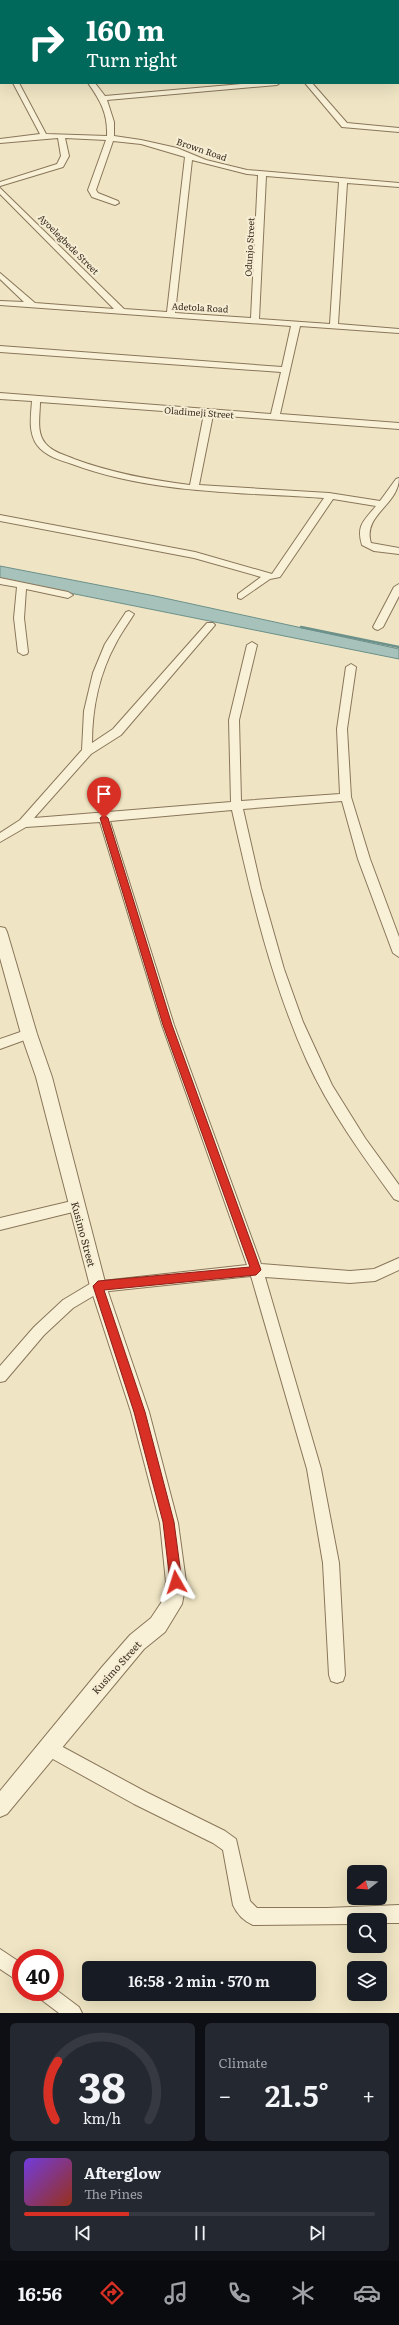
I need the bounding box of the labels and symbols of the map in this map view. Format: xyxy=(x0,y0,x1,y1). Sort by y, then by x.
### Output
street label: Brown Road xyxy=(175,134,230,164)
street label: Ayoelegbede Street xyxy=(35,210,103,278)
street label: Odunjo Street xyxy=(240,217,258,277)
street label: Adetola Road xyxy=(171,299,229,316)
street label: Oladimeji Street xyxy=(164,403,235,421)
pin xyxy=(87,777,121,818)
street label: Kusimo Street xyxy=(68,1200,100,1268)
position arrow xyxy=(155,1561,197,1603)
street label: Kusimo Street xyxy=(88,1637,144,1697)
north arrow xyxy=(347,1865,387,1905)
speed limit sign: 40 xyxy=(12,1949,64,2001)

